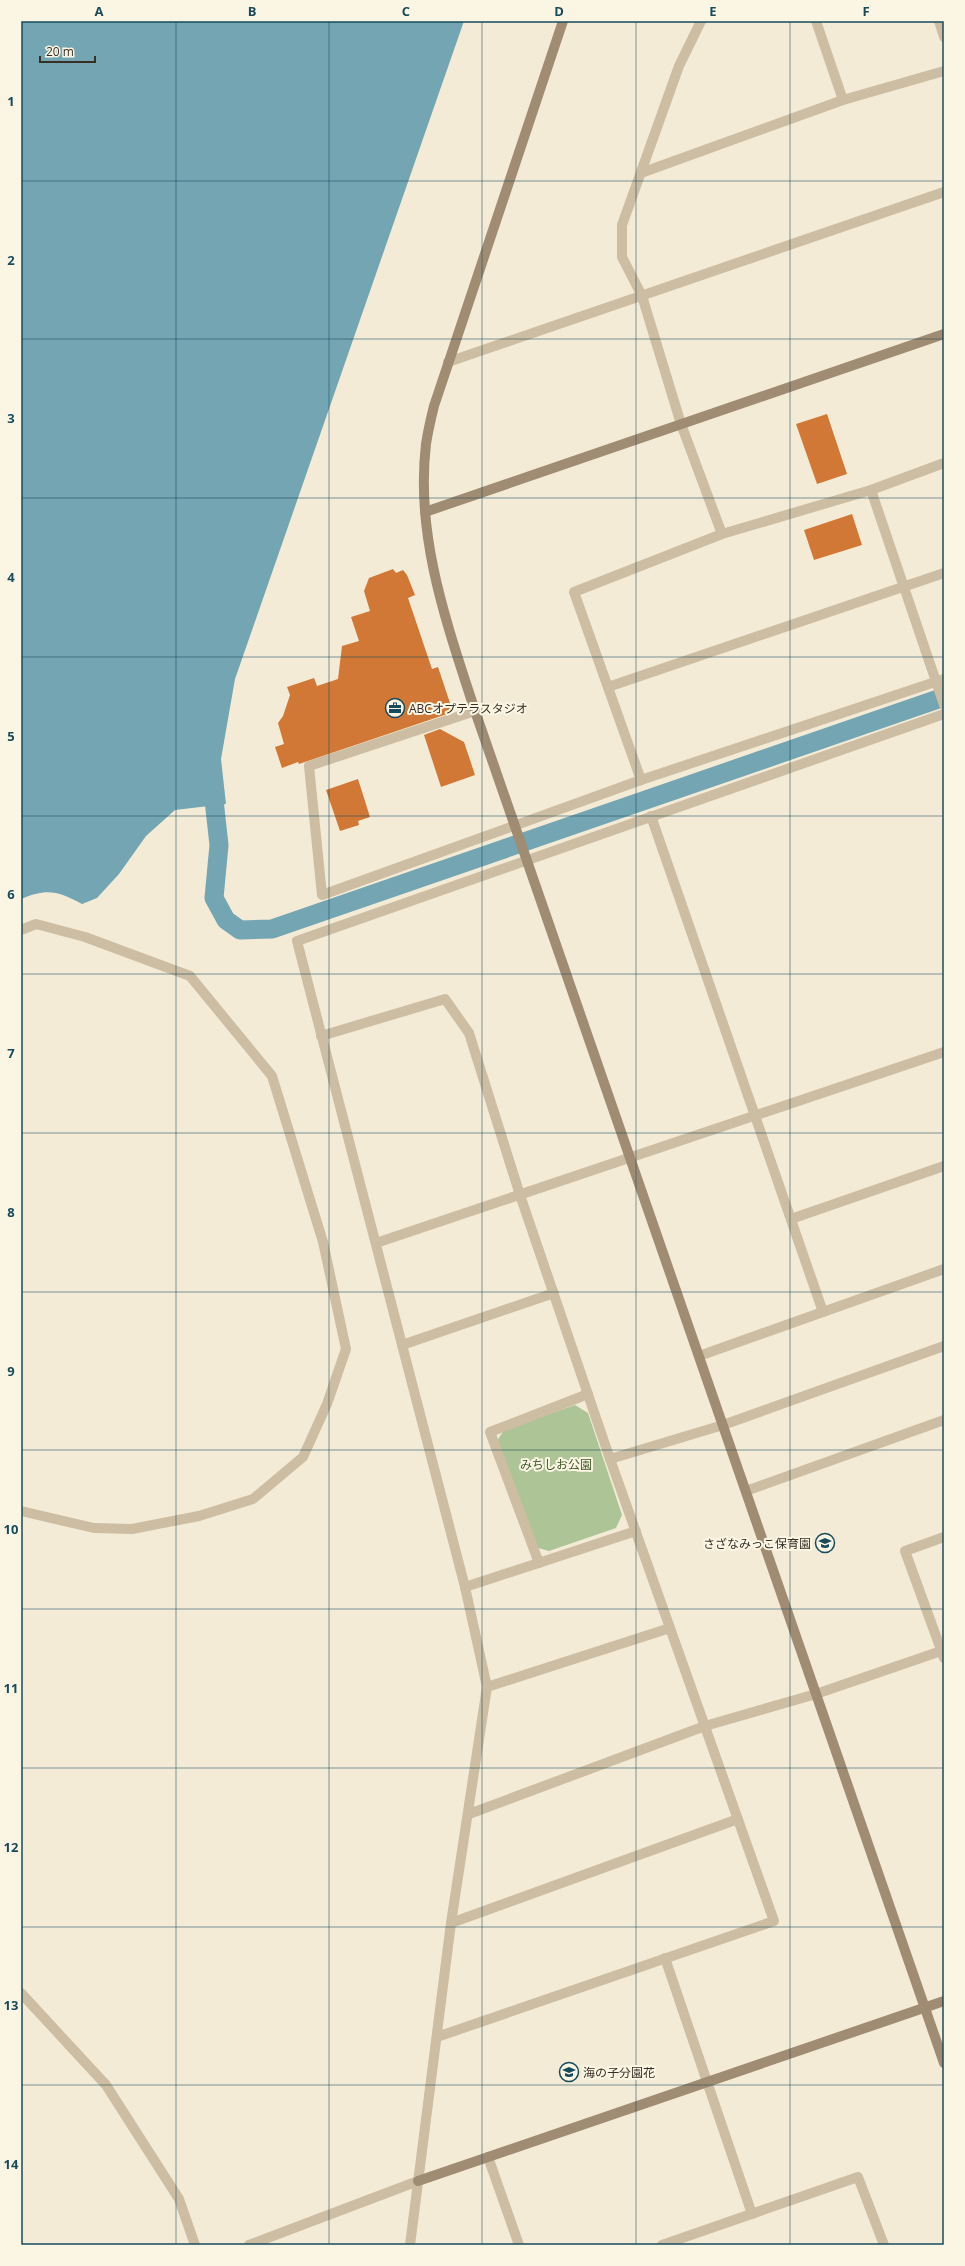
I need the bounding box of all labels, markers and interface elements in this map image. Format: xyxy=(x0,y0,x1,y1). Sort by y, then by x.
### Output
text: A xyxy=(95,2,104,20)
text: B xyxy=(248,2,257,20)
text: C xyxy=(402,2,410,20)
text: D xyxy=(554,2,564,20)
text: E xyxy=(709,2,717,20)
text: F xyxy=(862,2,870,20)
scale bar xyxy=(40,38,95,64)
text: 20 m xyxy=(46,43,74,60)
text: 1 xyxy=(7,92,15,110)
text: 2 xyxy=(7,251,15,269)
text: 3 xyxy=(7,409,15,427)
text: 4 xyxy=(7,568,15,586)
office icon: ABCオプテラスタジオ xyxy=(384,697,406,719)
place label: ABCオプテラスタジオ xyxy=(409,700,528,717)
text: 5 xyxy=(7,727,15,745)
text: 6 xyxy=(7,885,15,903)
text: 7 xyxy=(7,1044,15,1062)
text: 8 xyxy=(7,1203,15,1221)
text: 9 xyxy=(7,1362,15,1380)
park label: みちしお公園 xyxy=(520,1456,592,1473)
text: 10 xyxy=(4,1520,18,1538)
school or university icon: さざなみっこ保育園 xyxy=(814,1532,836,1554)
place label: さざなみっこ保育園 xyxy=(703,1535,811,1552)
text: 11 xyxy=(4,1679,18,1697)
text: 12 xyxy=(4,1838,19,1856)
text: 13 xyxy=(4,1996,18,2014)
school or university icon: 海の子分園花 xyxy=(558,2061,580,2083)
place label: 海の子分園花 xyxy=(583,2064,655,2081)
text: 14 xyxy=(4,2155,19,2173)

